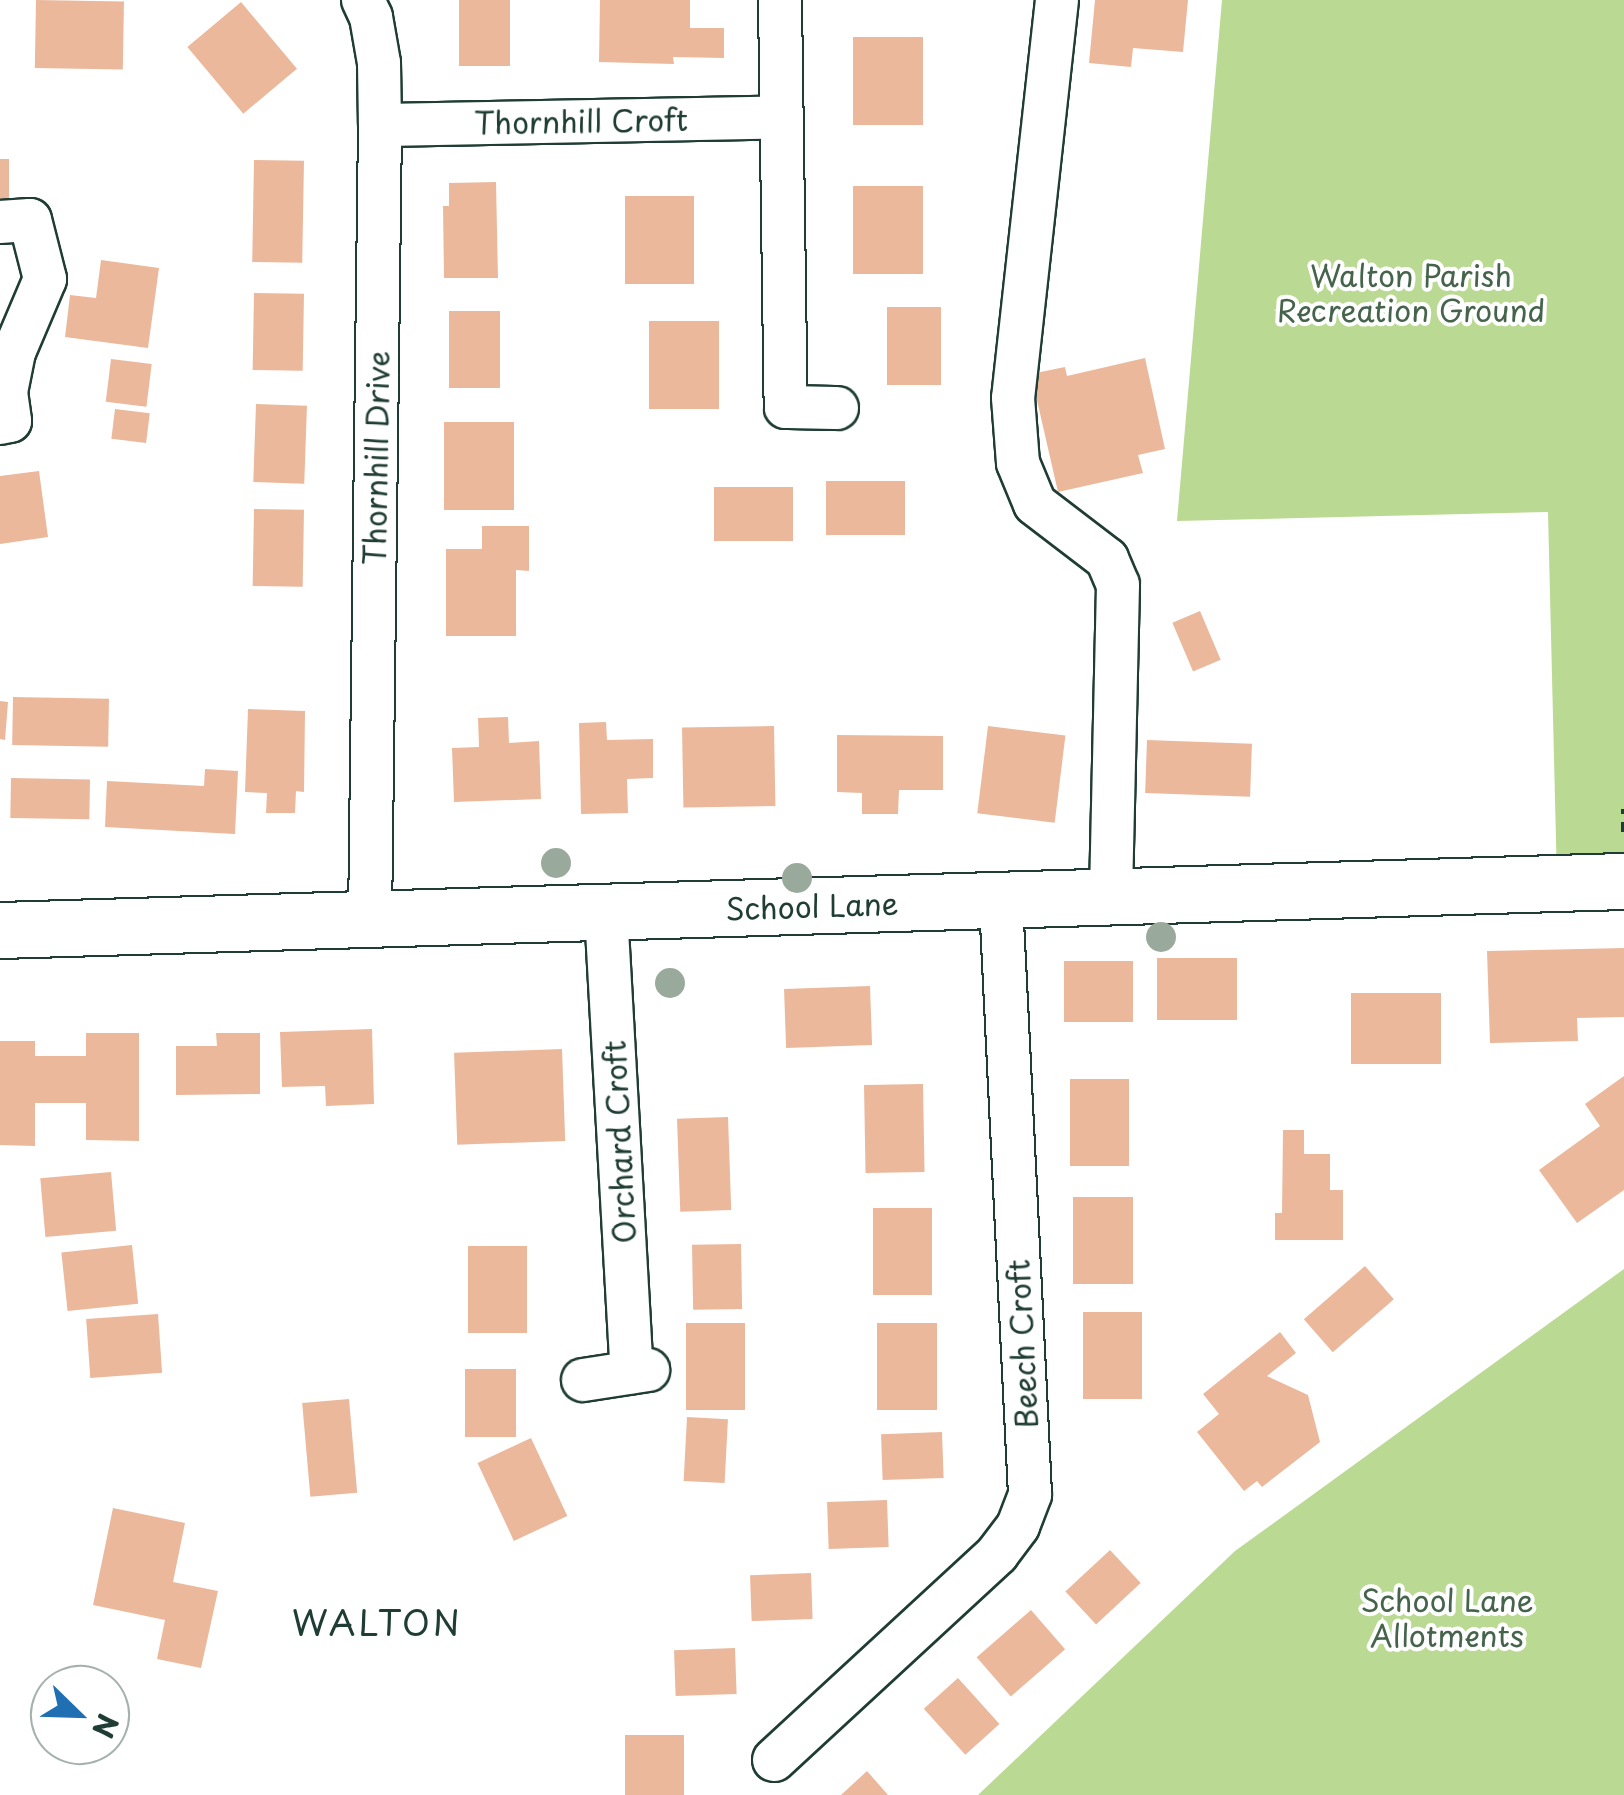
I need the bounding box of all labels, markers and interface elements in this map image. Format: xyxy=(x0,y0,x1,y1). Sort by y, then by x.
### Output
street label: Thornhill Croft xyxy=(473,101,689,141)
park label: Walton Parish Recreation Ground xyxy=(1276,257,1546,328)
street label: Thornhill Drive xyxy=(356,350,396,566)
street label: School Lane xyxy=(724,885,900,927)
street label: Orchard Croft xyxy=(596,1038,642,1246)
street label: Beech Croft xyxy=(1000,1258,1044,1430)
park label: School Lane Allotments xyxy=(1360,1582,1534,1652)
district label: WALTON xyxy=(293,1601,461,1643)
north arrow xyxy=(30,1665,130,1765)
text: N xyxy=(82,1708,130,1745)

